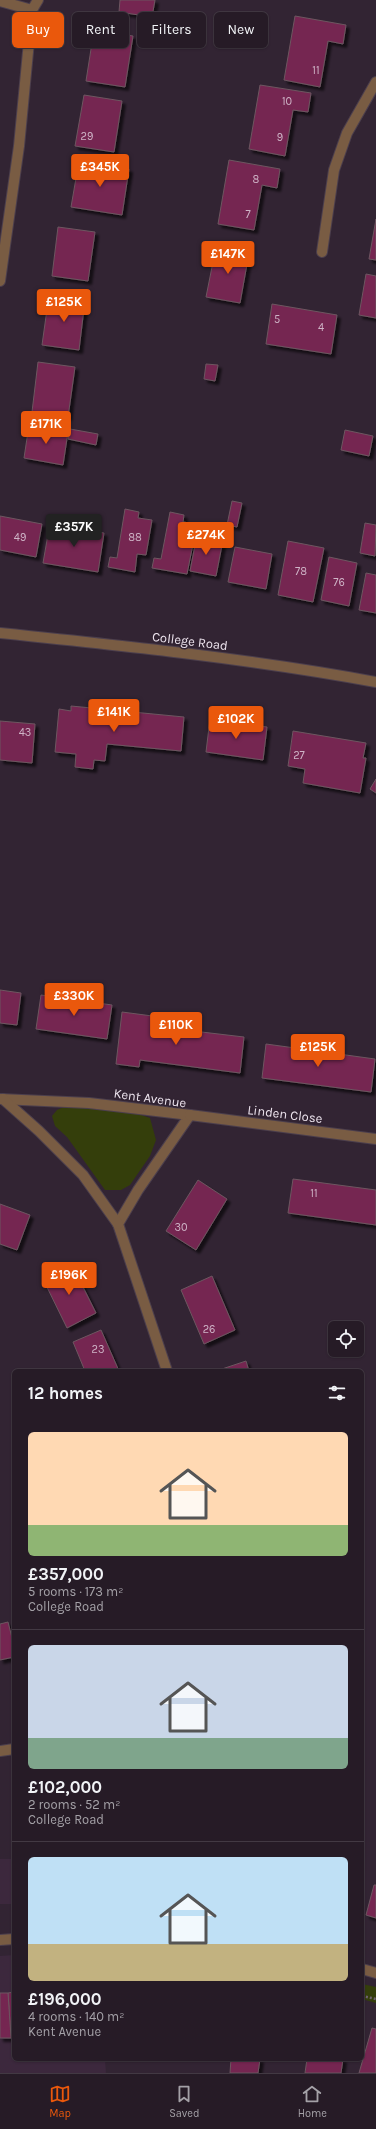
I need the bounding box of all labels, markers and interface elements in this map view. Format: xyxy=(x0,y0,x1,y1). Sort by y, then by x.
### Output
chip: Buy xyxy=(12,12,64,48)
chip: Rent xyxy=(72,12,129,48)
chip: Filters xyxy=(137,12,206,48)
chip: New xyxy=(214,12,268,48)
house number: 11 xyxy=(312,64,320,77)
house number: 10 xyxy=(282,95,292,108)
house number: 29 xyxy=(81,130,93,143)
house number: 9 xyxy=(277,131,283,144)
pin: £345K xyxy=(72,154,128,188)
text: £345K xyxy=(80,159,120,174)
house number: 8 xyxy=(253,173,260,186)
house number: 7 xyxy=(245,208,251,221)
pin: £147K xyxy=(200,241,256,275)
text: £147K xyxy=(210,246,246,261)
pin: £125K xyxy=(36,289,92,323)
text: £125K xyxy=(46,294,82,309)
house number: 5 xyxy=(274,313,280,326)
house number: 4 xyxy=(318,321,324,334)
pin: £171K xyxy=(18,411,74,445)
text: £171K xyxy=(30,416,62,431)
pin: £357K xyxy=(46,514,102,548)
text: £357K xyxy=(55,519,93,534)
pin: £274K xyxy=(178,522,234,556)
text: £274K xyxy=(187,527,225,542)
house number: 49 xyxy=(14,531,26,544)
house number: 88 xyxy=(128,531,142,544)
house number: 78 xyxy=(295,565,307,578)
house number: 76 xyxy=(333,576,345,589)
street label: College Road xyxy=(151,629,229,653)
pin: £141K xyxy=(86,699,142,733)
text: £141K xyxy=(97,704,131,719)
pin: £102K xyxy=(208,706,264,740)
text: £102K xyxy=(217,711,255,726)
house number: 43 xyxy=(19,726,31,739)
house number: 27 xyxy=(293,749,305,762)
pin: £330K xyxy=(46,983,102,1017)
text: £330K xyxy=(54,988,94,1003)
pin: £110K xyxy=(148,1012,204,1046)
text: £110K xyxy=(159,1017,193,1032)
pin: £125K xyxy=(290,1034,346,1068)
text: £125K xyxy=(300,1039,336,1054)
street label: Kent Avenue xyxy=(113,1085,188,1111)
street label: Linden Close xyxy=(247,1102,324,1126)
house number: 11 xyxy=(310,1187,318,1200)
house number: 30 xyxy=(174,1221,188,1234)
pin: £196K xyxy=(41,1262,97,1296)
text: £196K xyxy=(51,1267,87,1282)
map controls xyxy=(328,1321,364,1357)
button: locate xyxy=(328,1321,364,1357)
house number: 26 xyxy=(203,1323,215,1336)
house number: 23 xyxy=(92,1343,104,1356)
icon: filters xyxy=(326,1382,348,1404)
text: 12 homes xyxy=(28,1383,103,1403)
icon: home xyxy=(152,1458,224,1530)
text: £357,000 xyxy=(28,1564,104,1584)
text: 5 rooms · 173 m² xyxy=(28,1584,123,1599)
text: College Road xyxy=(28,1599,104,1614)
icon: home xyxy=(152,1671,224,1743)
text: £102,000 xyxy=(28,1777,102,1797)
text: 2 rooms · 52 m² xyxy=(28,1797,120,1812)
text: College Road xyxy=(28,1812,104,1827)
icon: home xyxy=(152,1883,224,1955)
text: £196,000 xyxy=(28,1989,102,2009)
text: 4 rooms · 140 m² xyxy=(28,2009,124,2024)
text: Kent Avenue xyxy=(28,2024,101,2039)
tab: Map xyxy=(49,2083,71,2120)
tab: Saved xyxy=(169,2083,200,2120)
tab: Home xyxy=(298,2083,327,2120)

